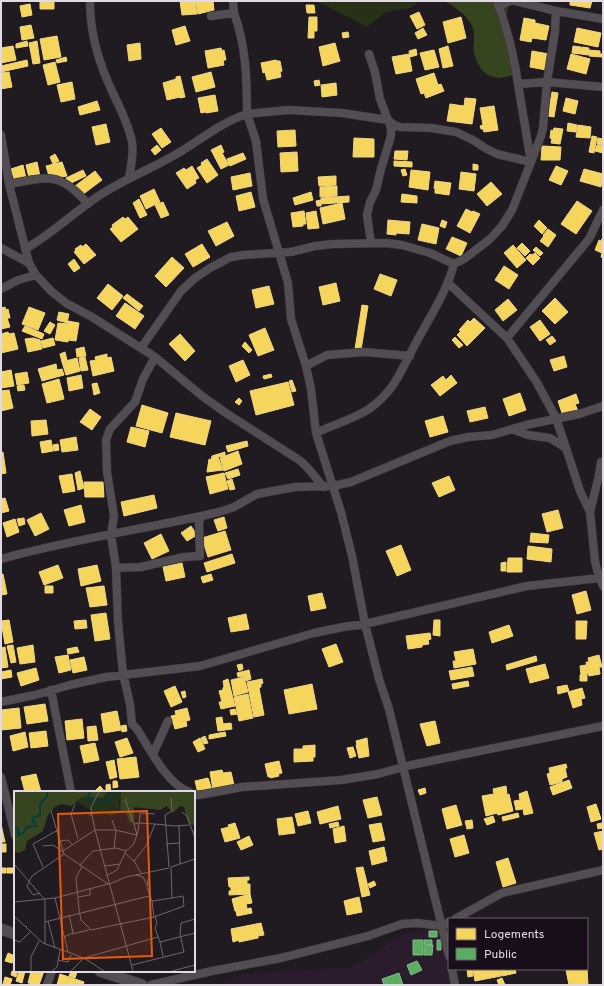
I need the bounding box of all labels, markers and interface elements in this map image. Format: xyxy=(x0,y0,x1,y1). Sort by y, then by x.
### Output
inset map xyxy=(14,791,195,972)
legend xyxy=(448,918,588,970)
text: Logements xyxy=(484,927,544,943)
text: Public xyxy=(484,947,517,963)

